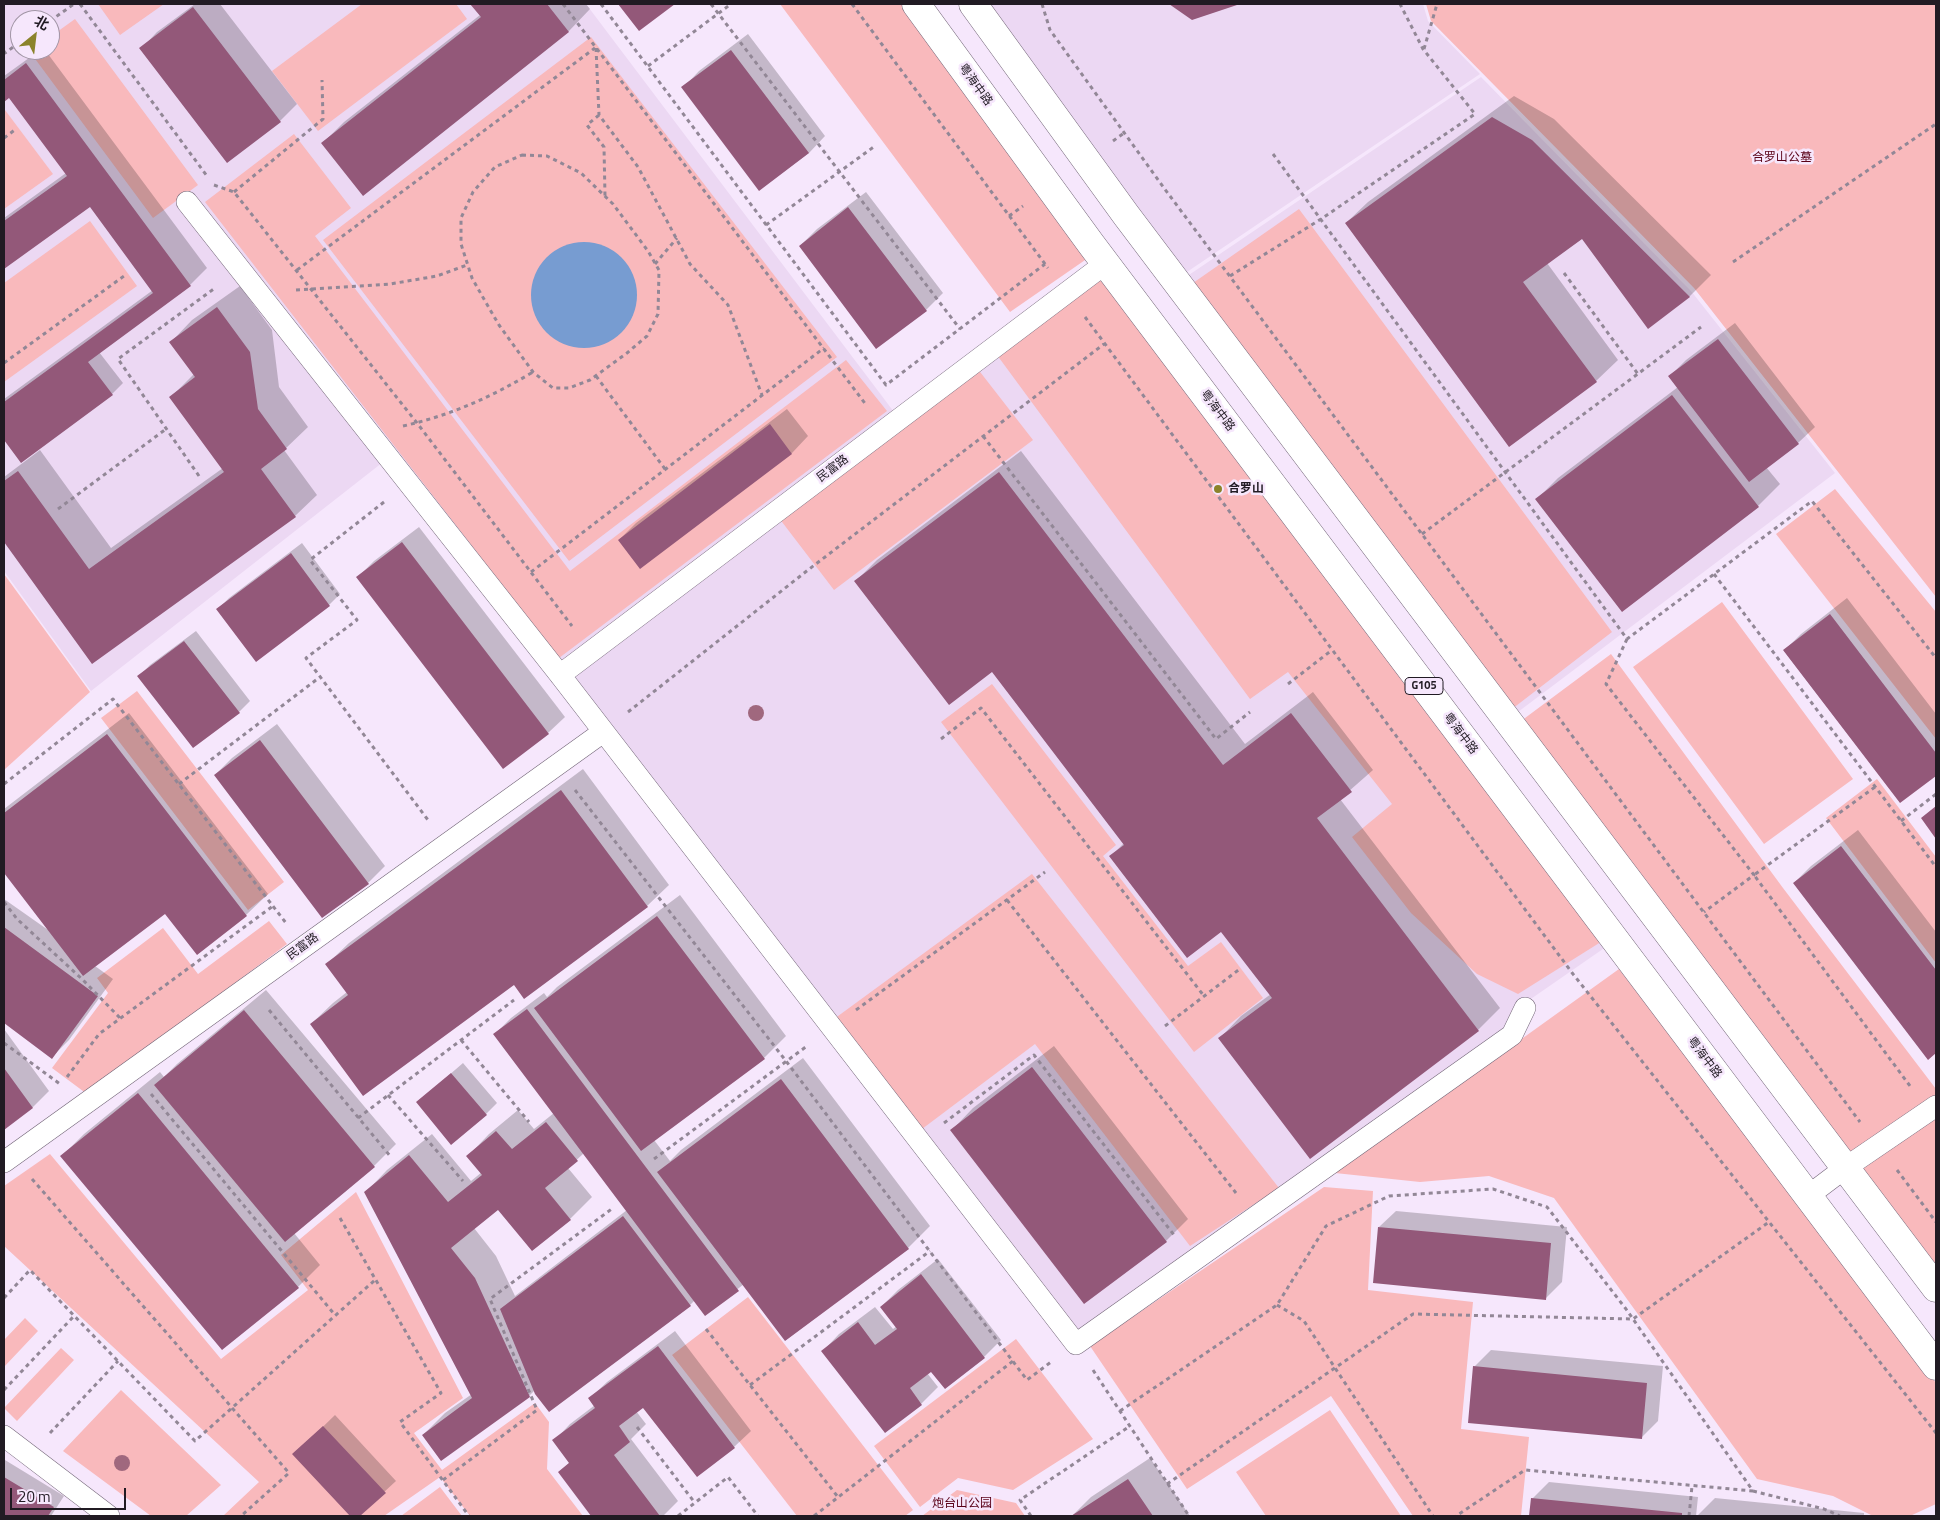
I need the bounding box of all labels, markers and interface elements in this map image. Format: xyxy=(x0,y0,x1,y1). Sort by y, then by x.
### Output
north arrow xyxy=(10,10,60,60)
text: 北 xyxy=(31,10,53,35)
street label: 粤海中路 xyxy=(955,61,995,109)
park label: 合罗山公墓 xyxy=(1752,151,1812,165)
street label: 粤海中路 xyxy=(1197,387,1237,435)
street label: 民富路 xyxy=(814,452,852,486)
place label: 合罗山 xyxy=(1228,482,1264,496)
marker: 合罗山 xyxy=(1212,483,1224,495)
road number: G105 xyxy=(1405,678,1443,694)
street label: 粤海中路 xyxy=(1440,710,1480,758)
street label: 民富路 xyxy=(284,931,322,963)
street label: 粤海中路 xyxy=(1684,1034,1724,1082)
scale bar xyxy=(12,1478,129,1510)
text: 20 m xyxy=(18,1485,51,1508)
park label: 炮台山公园 xyxy=(932,1497,992,1511)

